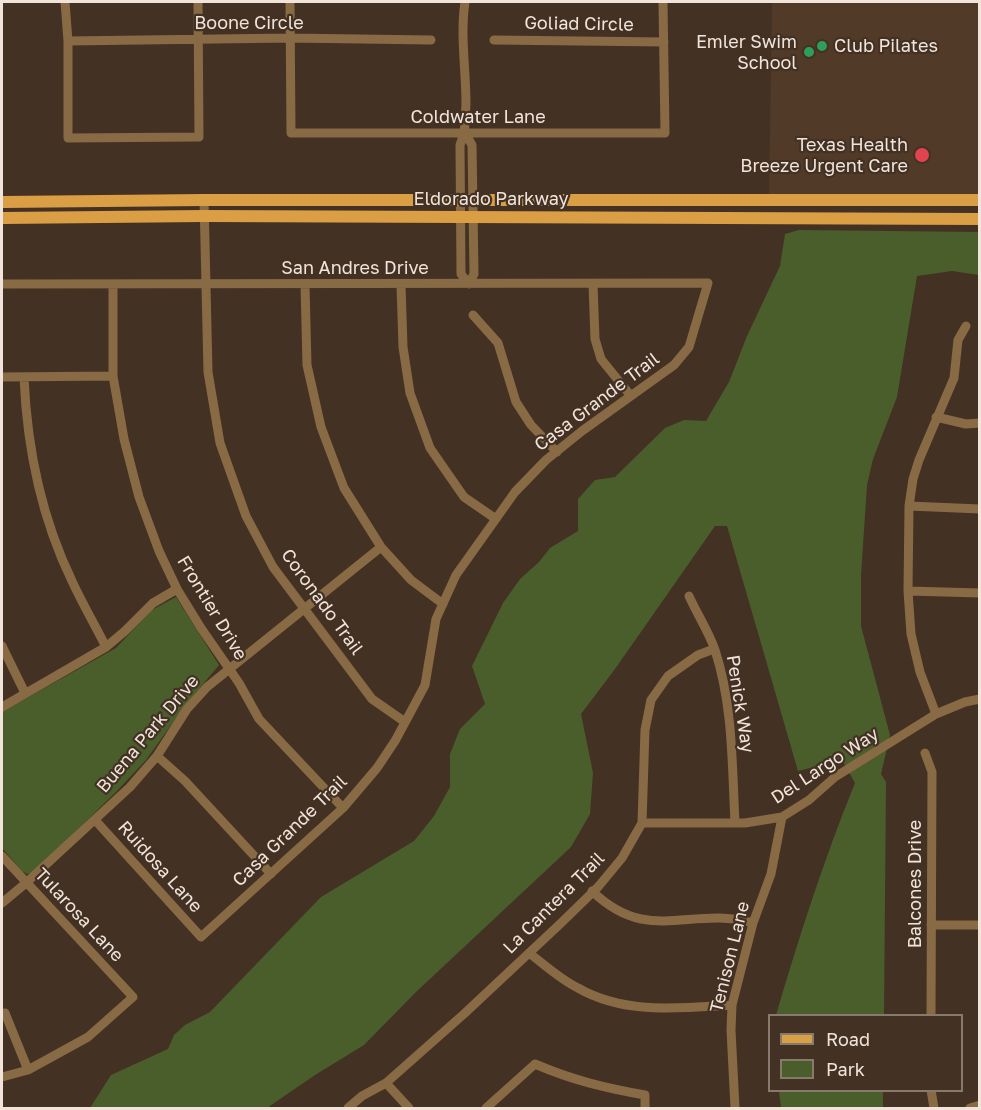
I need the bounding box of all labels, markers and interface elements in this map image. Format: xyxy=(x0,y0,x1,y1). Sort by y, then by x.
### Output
street label: Boone Circle xyxy=(194,12,304,34)
street label: Goliad Circle xyxy=(524,12,634,36)
place label: Emler Swim School xyxy=(696,31,797,74)
place label: Club Pilates xyxy=(834,35,938,57)
marker: Club Pilates xyxy=(815,39,829,53)
marker: Emler Swim School xyxy=(802,45,816,59)
street label: Coldwater Lane xyxy=(410,106,546,128)
place label: Texas Health Breeze Urgent Care xyxy=(740,134,908,176)
marker: Texas Health Breeze Urgent Care xyxy=(913,146,931,164)
street label: Eldorado Parkway xyxy=(413,188,569,210)
street label: San Andres Drive xyxy=(281,257,429,279)
street label: Casa Grande Trail xyxy=(530,348,664,456)
street label: Coronado Trail xyxy=(276,545,368,659)
street label: Frontier Drive xyxy=(172,552,252,664)
street label: Penick Way xyxy=(722,653,758,755)
street label: Buena Park Drive xyxy=(92,671,204,797)
street label: Del Largo Way xyxy=(767,723,883,809)
street label: Casa Grande Trail xyxy=(228,771,352,891)
street label: Ruidosa Lane xyxy=(113,817,207,917)
street label: Balcones Drive xyxy=(904,820,926,948)
street label: La Cantera Trail xyxy=(499,848,609,958)
street label: Tularosa Lane xyxy=(30,864,128,966)
street label: Tenison Lane xyxy=(706,899,754,1015)
legend xyxy=(768,1014,963,1092)
text: Road xyxy=(826,1028,870,1050)
text: Park xyxy=(826,1058,865,1080)

